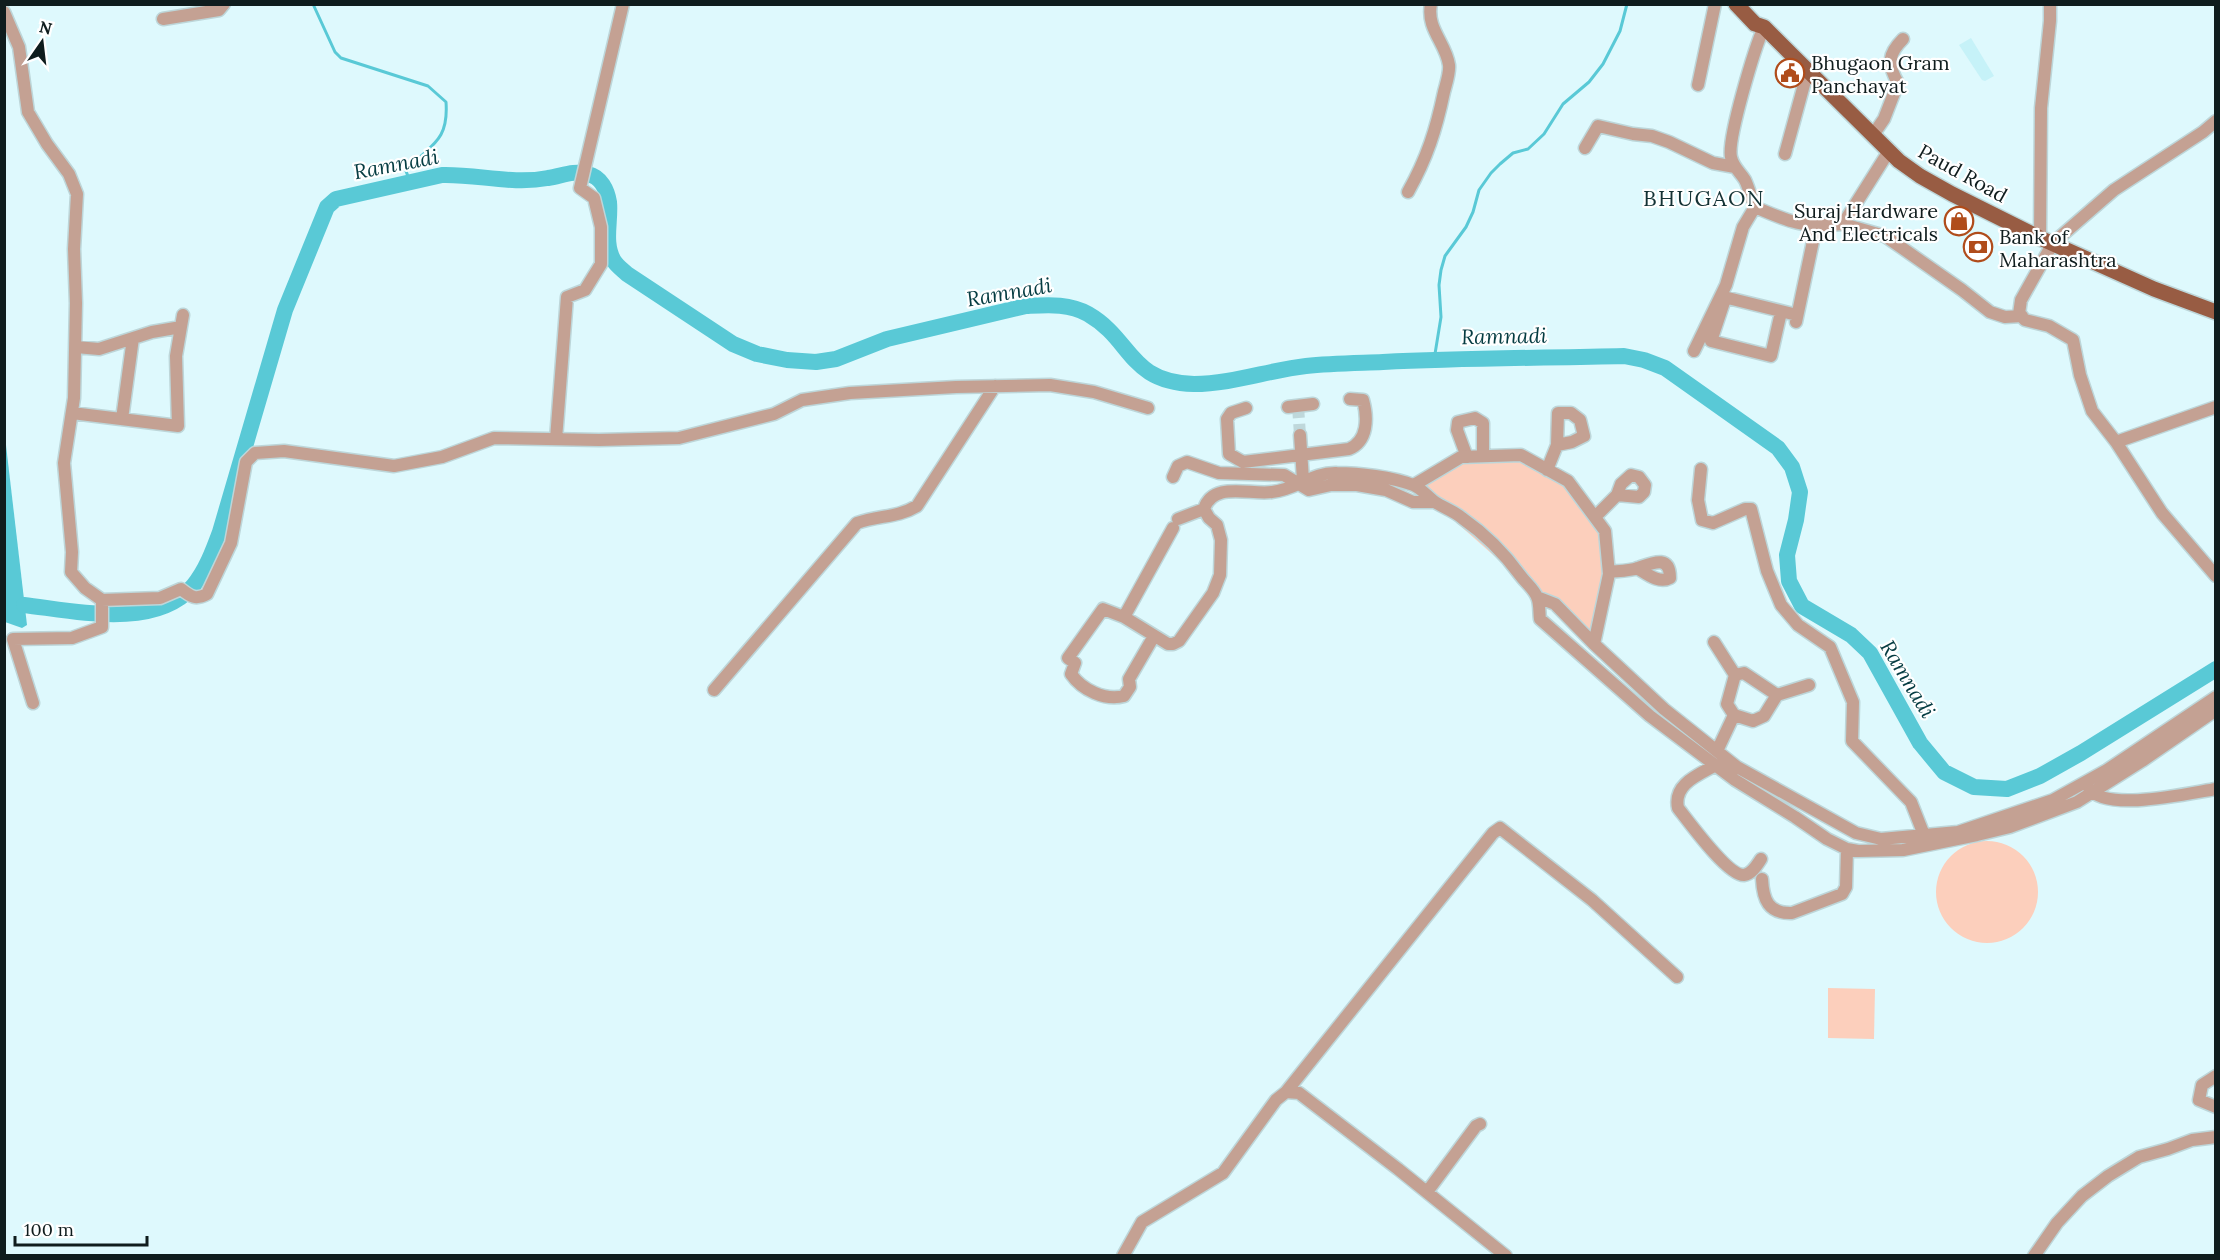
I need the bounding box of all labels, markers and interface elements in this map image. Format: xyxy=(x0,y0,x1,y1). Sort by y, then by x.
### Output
north arrow xyxy=(12,12,72,72)
text: N xyxy=(37,16,54,39)
place label: Bhugaon Gram Panchayat xyxy=(1811,50,1950,98)
public building icon: Bhugaon Gram Panchayat xyxy=(1774,57,1806,89)
street label: Paud Road xyxy=(1914,138,2012,208)
water label: Ramnadi xyxy=(351,143,441,185)
district label: BHUGAON xyxy=(1643,184,1765,212)
place label: Suraj Hardware And Electricals xyxy=(1794,198,1938,246)
shop icon: Suraj Hardware And Electricals xyxy=(1943,205,1975,237)
place label: Bank of Maharashtra xyxy=(1999,224,2116,272)
bank icon: Bank of Maharashtra xyxy=(1962,231,1994,263)
water label: Ramnadi xyxy=(964,271,1054,313)
water label: Ramnadi xyxy=(1461,322,1547,350)
water label: Ramnadi xyxy=(1874,635,1942,723)
scale bar xyxy=(15,1209,147,1247)
text: 100 m xyxy=(24,1218,74,1241)

